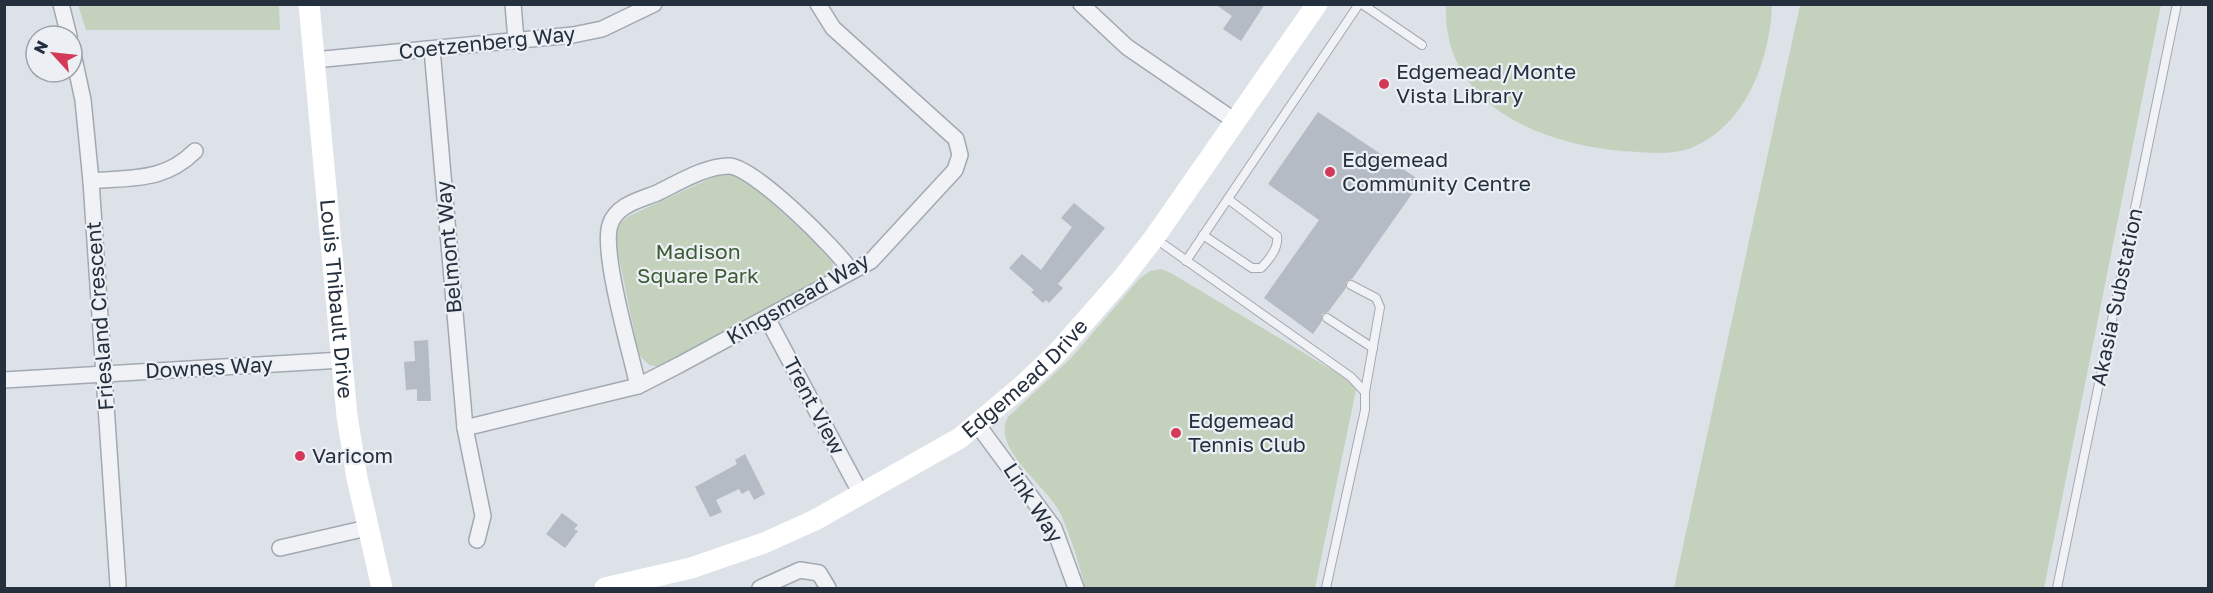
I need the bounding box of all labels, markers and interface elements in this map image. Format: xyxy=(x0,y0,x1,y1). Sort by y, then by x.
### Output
street label: Coetzenberg Way xyxy=(397,20,577,64)
north arrow xyxy=(24,24,84,84)
text: N xyxy=(29,37,52,57)
place label: Edgemead/Monte Vista Library xyxy=(1396,58,1576,108)
marker: Edgemead/Monte Vista Library xyxy=(1377,77,1391,91)
place label: Edgemead Community Centre xyxy=(1342,146,1531,196)
marker: Edgemead Community Centre xyxy=(1323,165,1337,179)
street label: Belmont Way xyxy=(429,179,467,314)
street label: Louis Thibault Drive xyxy=(315,198,359,400)
street label: Akasia Substation xyxy=(2084,205,2148,388)
street label: Friesland Crescent xyxy=(79,221,119,412)
park label: Madison Square Park xyxy=(637,238,759,288)
street label: Kingsmead Way xyxy=(722,247,874,349)
street label: Edgemead Drive xyxy=(956,313,1093,443)
street label: Downes Way xyxy=(144,351,274,383)
street label: Trent View xyxy=(778,352,851,459)
place label: Edgemead Tennis Club xyxy=(1188,407,1306,457)
marker: Edgemead Tennis Club xyxy=(1169,426,1183,440)
place label: Varicom xyxy=(312,442,393,468)
marker: Varicom xyxy=(293,449,307,463)
street label: Link Way xyxy=(998,458,1069,548)

